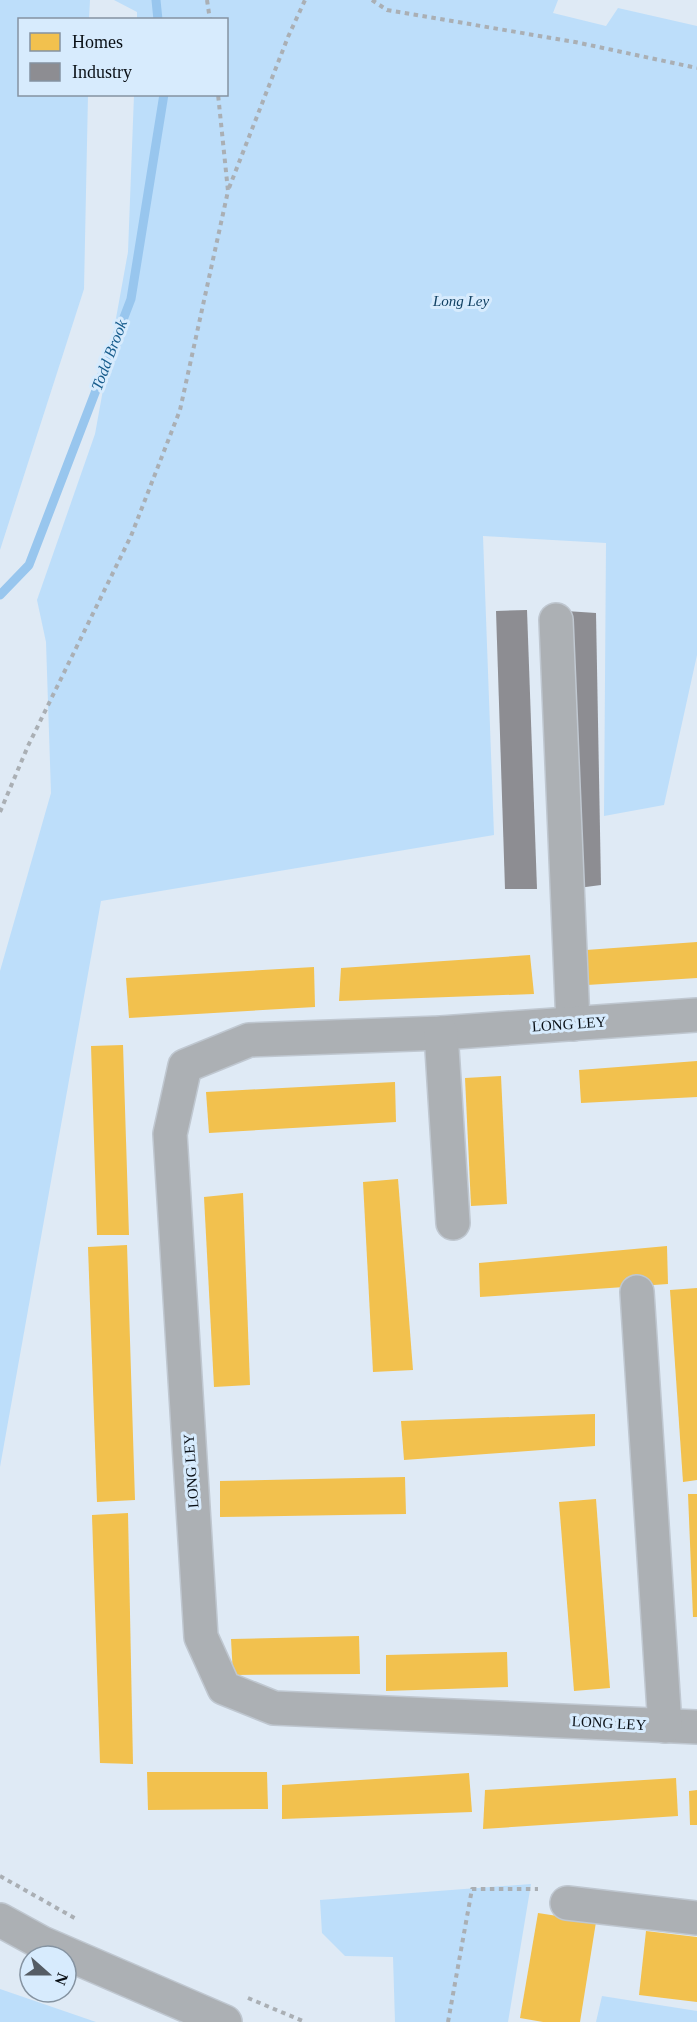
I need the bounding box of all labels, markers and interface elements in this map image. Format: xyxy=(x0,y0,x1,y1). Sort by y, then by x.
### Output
legend xyxy=(18,18,228,96)
text: Homes xyxy=(72,32,123,52)
text: Industry xyxy=(72,62,132,82)
park label: Long Ley xyxy=(432,293,489,309)
water label: Todd Brook xyxy=(88,317,131,393)
street label: LONG LEY xyxy=(531,1013,607,1035)
street label: LONG LEY xyxy=(180,1433,202,1509)
street label: LONG LEY xyxy=(571,1713,647,1733)
north arrow xyxy=(18,1944,78,2004)
text: N xyxy=(51,1971,72,1988)

